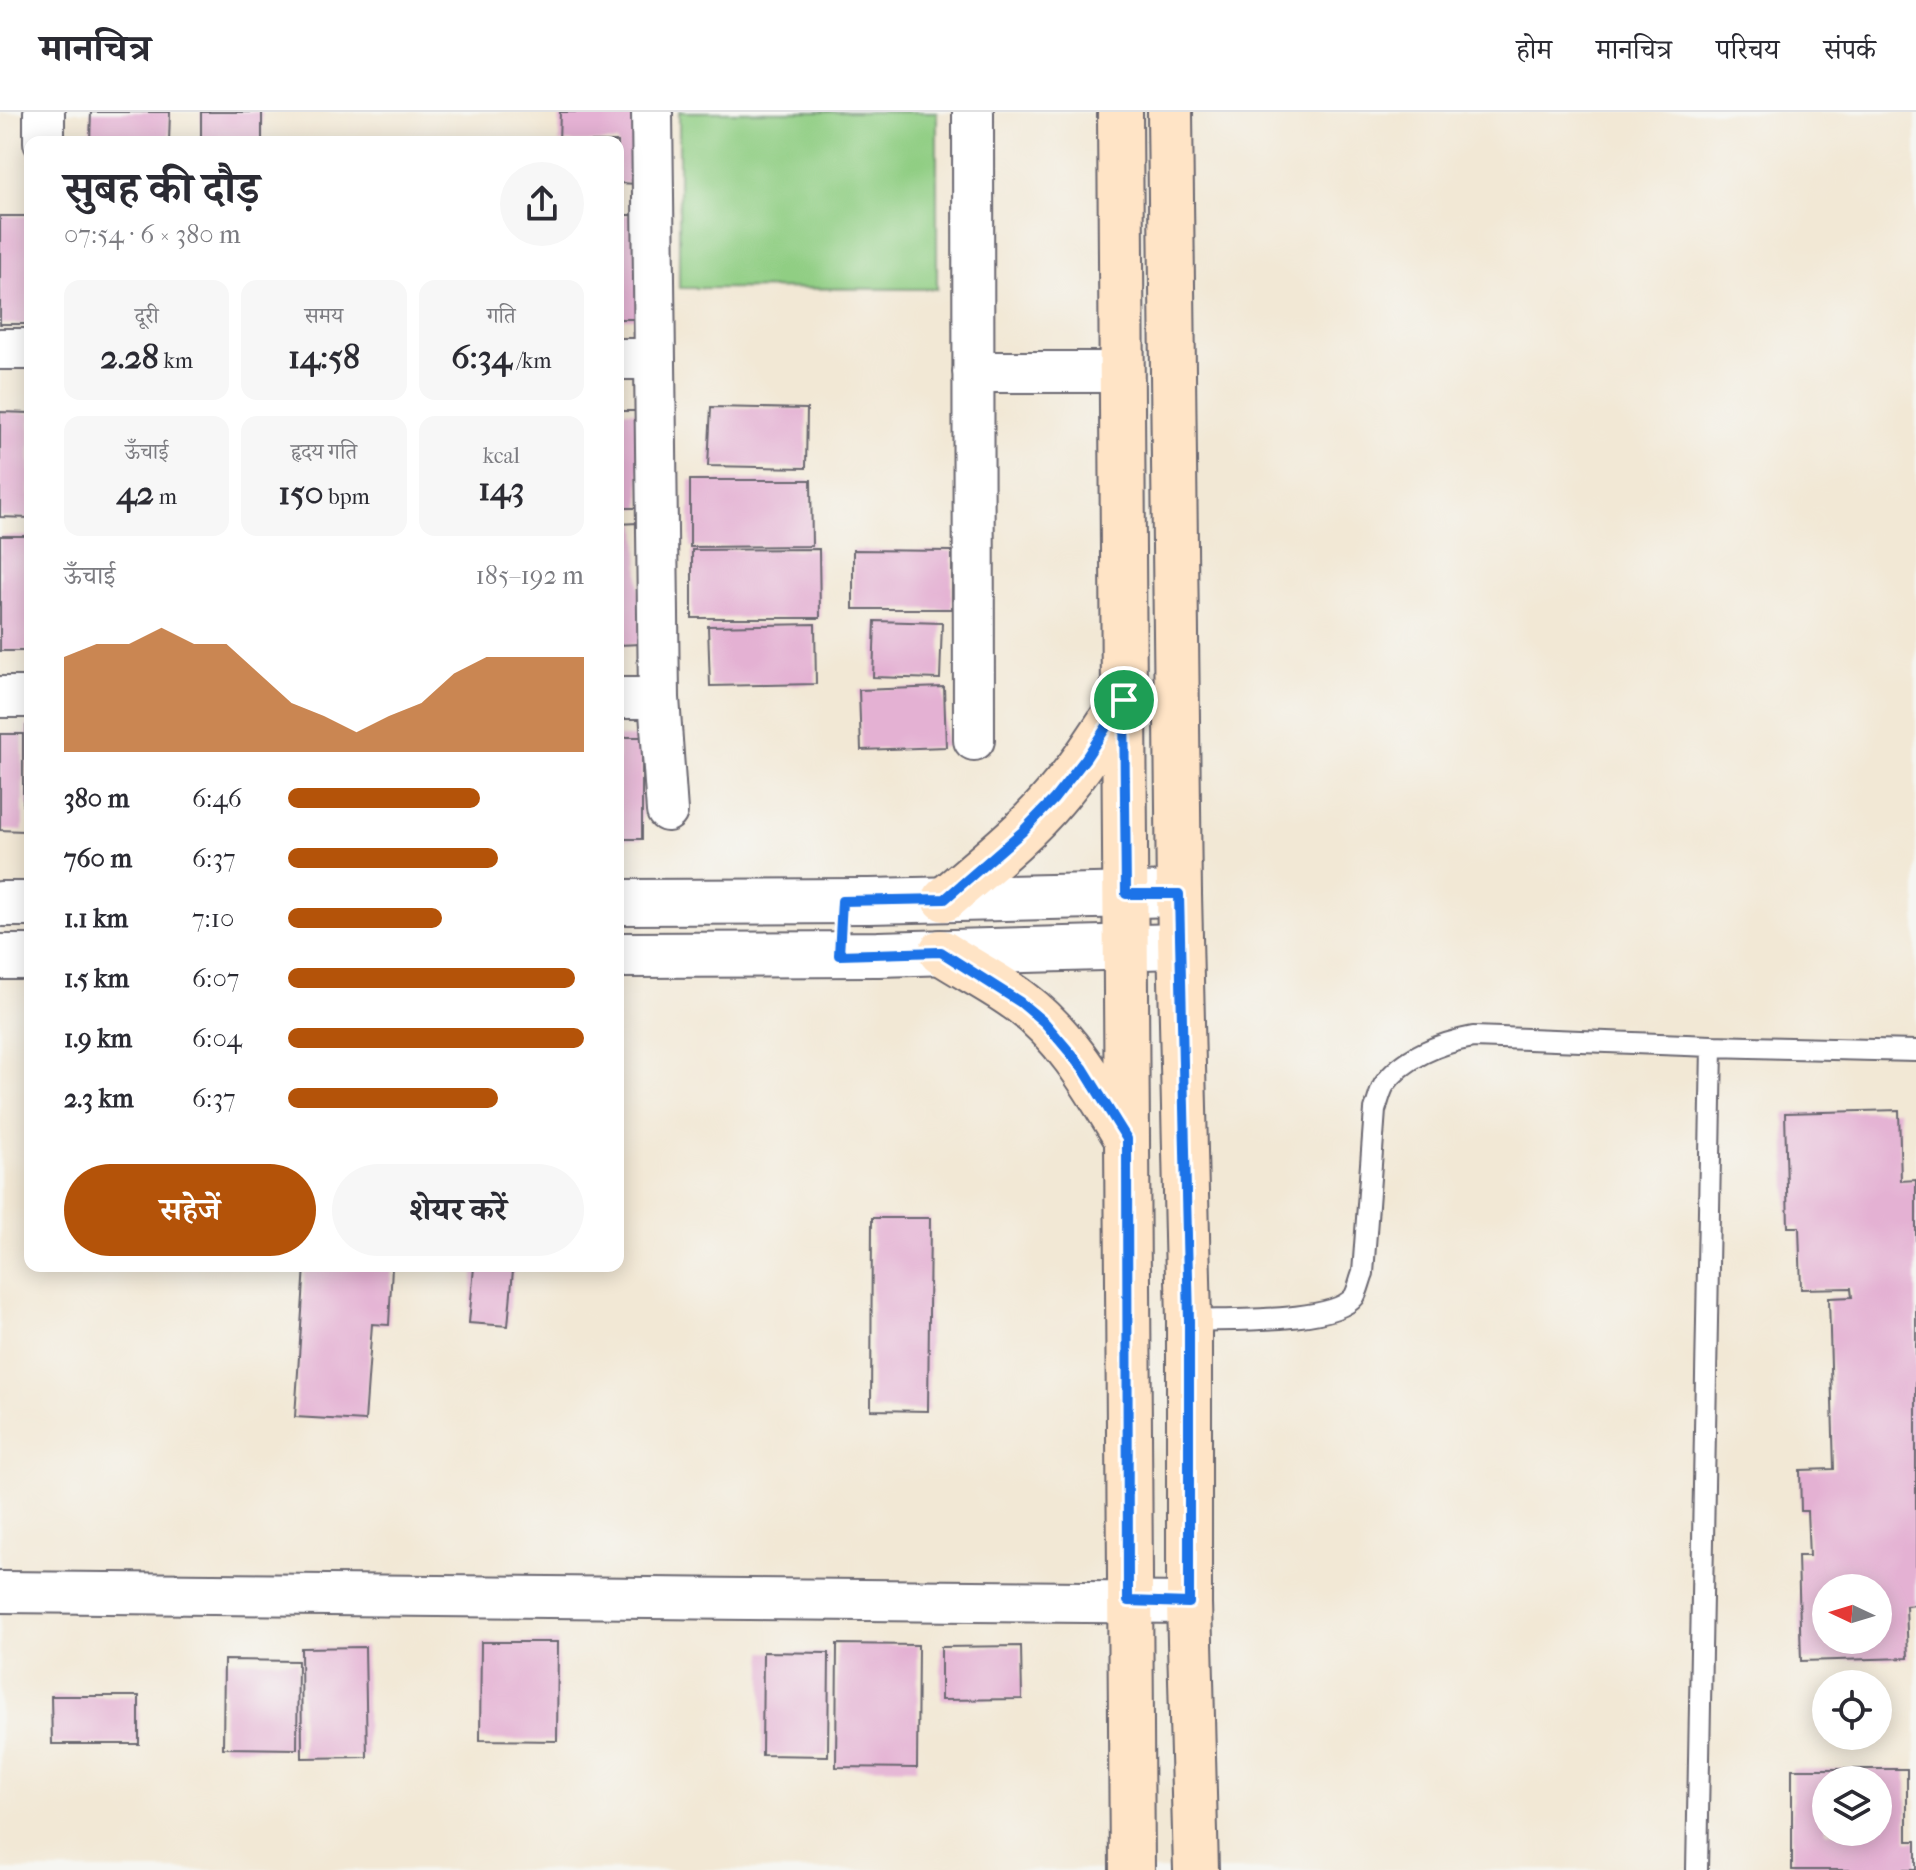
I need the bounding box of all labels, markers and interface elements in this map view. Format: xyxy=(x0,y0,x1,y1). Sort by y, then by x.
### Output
text: मानचित्र xyxy=(40,26,151,71)
text: होम xyxy=(1516,33,1552,66)
text: मानचित्र xyxy=(1596,33,1672,66)
text: परिचय xyxy=(1716,33,1779,66)
text: संपर्क xyxy=(1823,33,1876,66)
button: share xyxy=(500,162,584,246)
text: सुबह की दौड़ xyxy=(64,163,260,214)
text: 07:54 · 6 × 380 m xyxy=(64,219,241,250)
text: दूरी xyxy=(135,303,159,329)
text: समय xyxy=(305,303,343,329)
text: गति xyxy=(487,303,516,329)
text: 2.28 xyxy=(100,337,159,377)
text: 14:58 xyxy=(288,337,360,377)
text: 6:34 xyxy=(451,337,512,377)
text: km xyxy=(159,348,193,374)
text: /km xyxy=(512,348,552,374)
text: ऊँचाई xyxy=(125,439,168,465)
text: हृदय गति xyxy=(291,439,357,465)
text: kcal xyxy=(483,443,520,469)
text: 143 xyxy=(478,469,524,509)
text: 42 xyxy=(116,473,154,513)
text: 150 xyxy=(278,473,323,513)
text: m xyxy=(154,484,177,510)
text: bpm xyxy=(323,484,370,510)
text: ऊँचाई xyxy=(64,560,115,591)
text: 185–192 m xyxy=(476,560,584,591)
pin xyxy=(1090,666,1158,734)
icon: arrive xyxy=(1102,678,1146,722)
text: 380 m xyxy=(64,783,129,814)
text: 6:46 xyxy=(192,783,242,814)
text: 760 m xyxy=(64,843,132,874)
text: 6:37 xyxy=(192,843,236,874)
text: 1.1 km xyxy=(64,903,128,934)
text: 7:10 xyxy=(192,903,234,934)
text: 1.5 km xyxy=(64,963,129,994)
text: 6:07 xyxy=(192,963,239,994)
text: 1.9 km xyxy=(64,1023,132,1054)
text: 6:04 xyxy=(192,1023,242,1054)
text: 2.3 km xyxy=(64,1083,134,1114)
text: 6:37 xyxy=(192,1083,236,1114)
button: सहेजें xyxy=(64,1164,316,1256)
button: शेयर करें xyxy=(332,1164,584,1256)
north arrow xyxy=(1812,1574,1892,1654)
map controls xyxy=(1812,1574,1892,1846)
button: locate xyxy=(1812,1670,1892,1750)
button: layers xyxy=(1812,1766,1892,1846)

